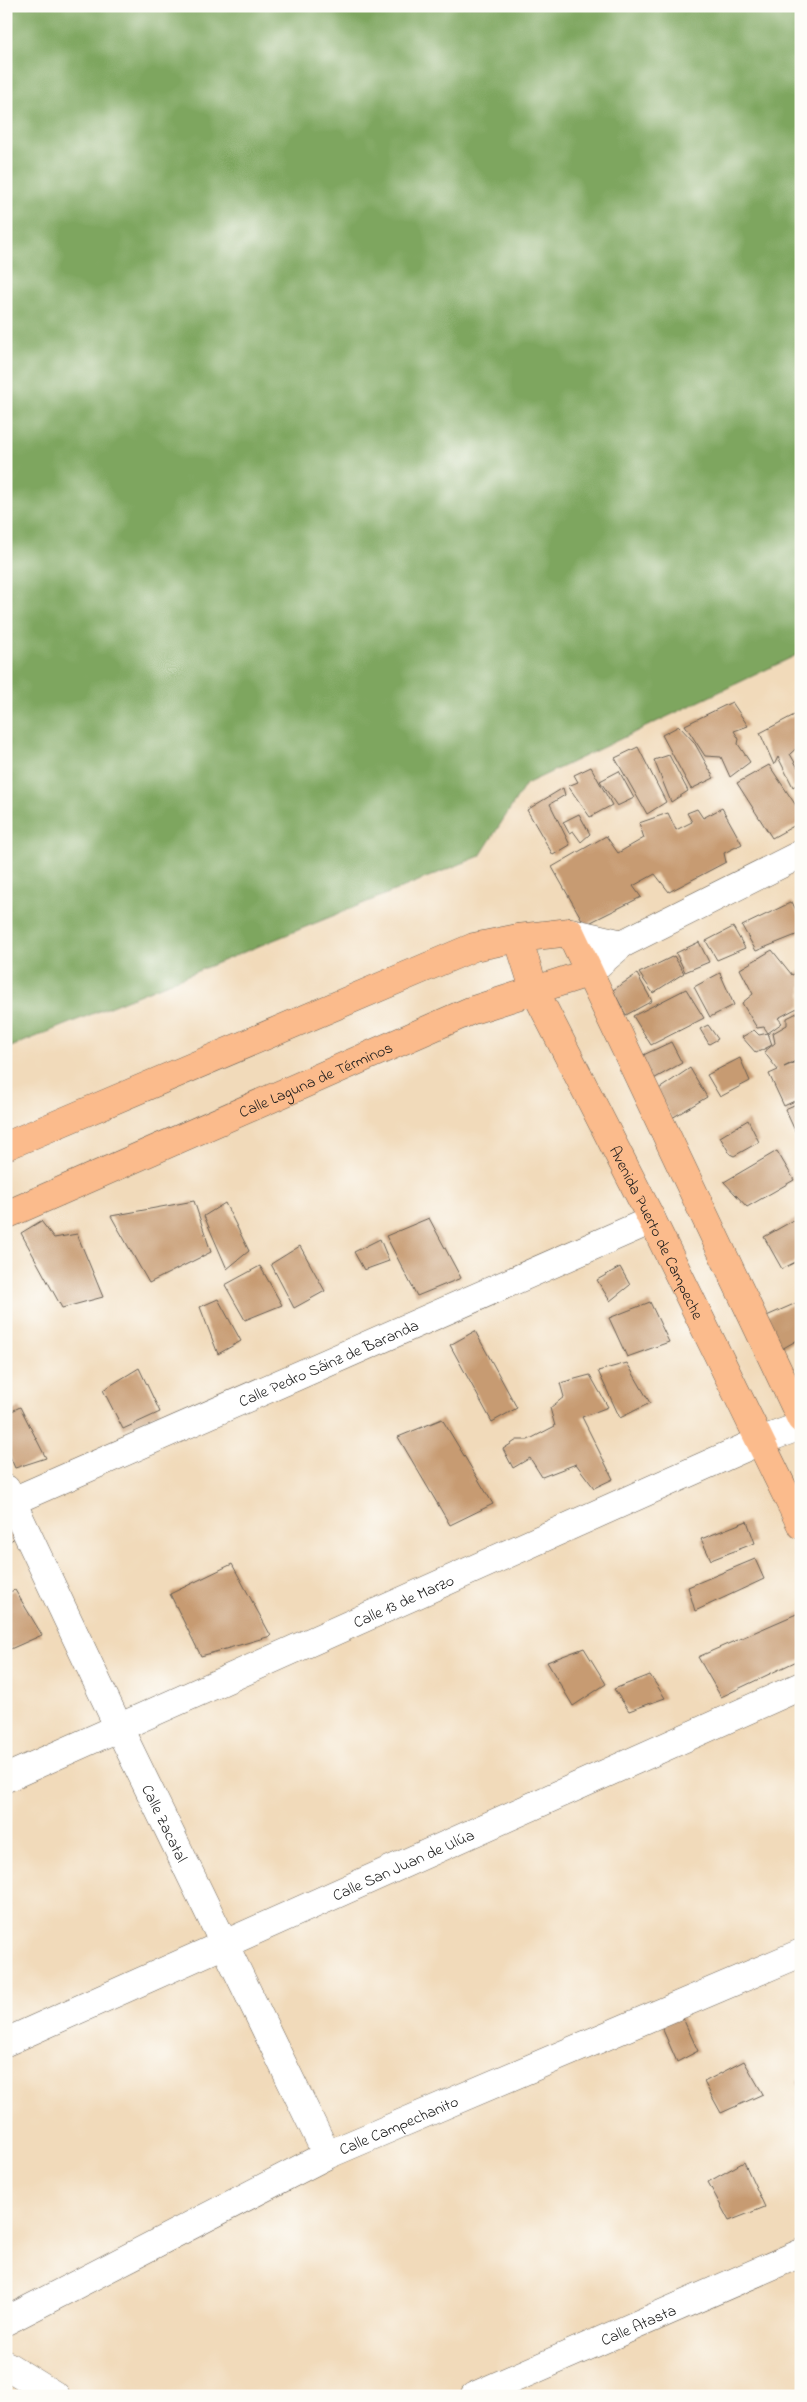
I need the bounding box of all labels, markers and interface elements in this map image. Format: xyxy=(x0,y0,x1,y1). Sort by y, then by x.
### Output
street label: Calle Laguna de Términos xyxy=(235,1036,397,1125)
street label: Avenida Puerto de Campeche xyxy=(602,1142,709,1325)
street label: Calle Pedro Sáinz de Baranda xyxy=(235,1314,423,1414)
street label: Calle 13 de Marzo xyxy=(350,1569,458,1635)
street label: Calle Zacatal xyxy=(134,1781,193,1867)
street label: Calle San Juan de Ulúa xyxy=(329,1824,479,1908)
street label: Calle Campechanito xyxy=(336,2090,463,2162)
street label: Calle Atasta xyxy=(597,2299,680,2353)

